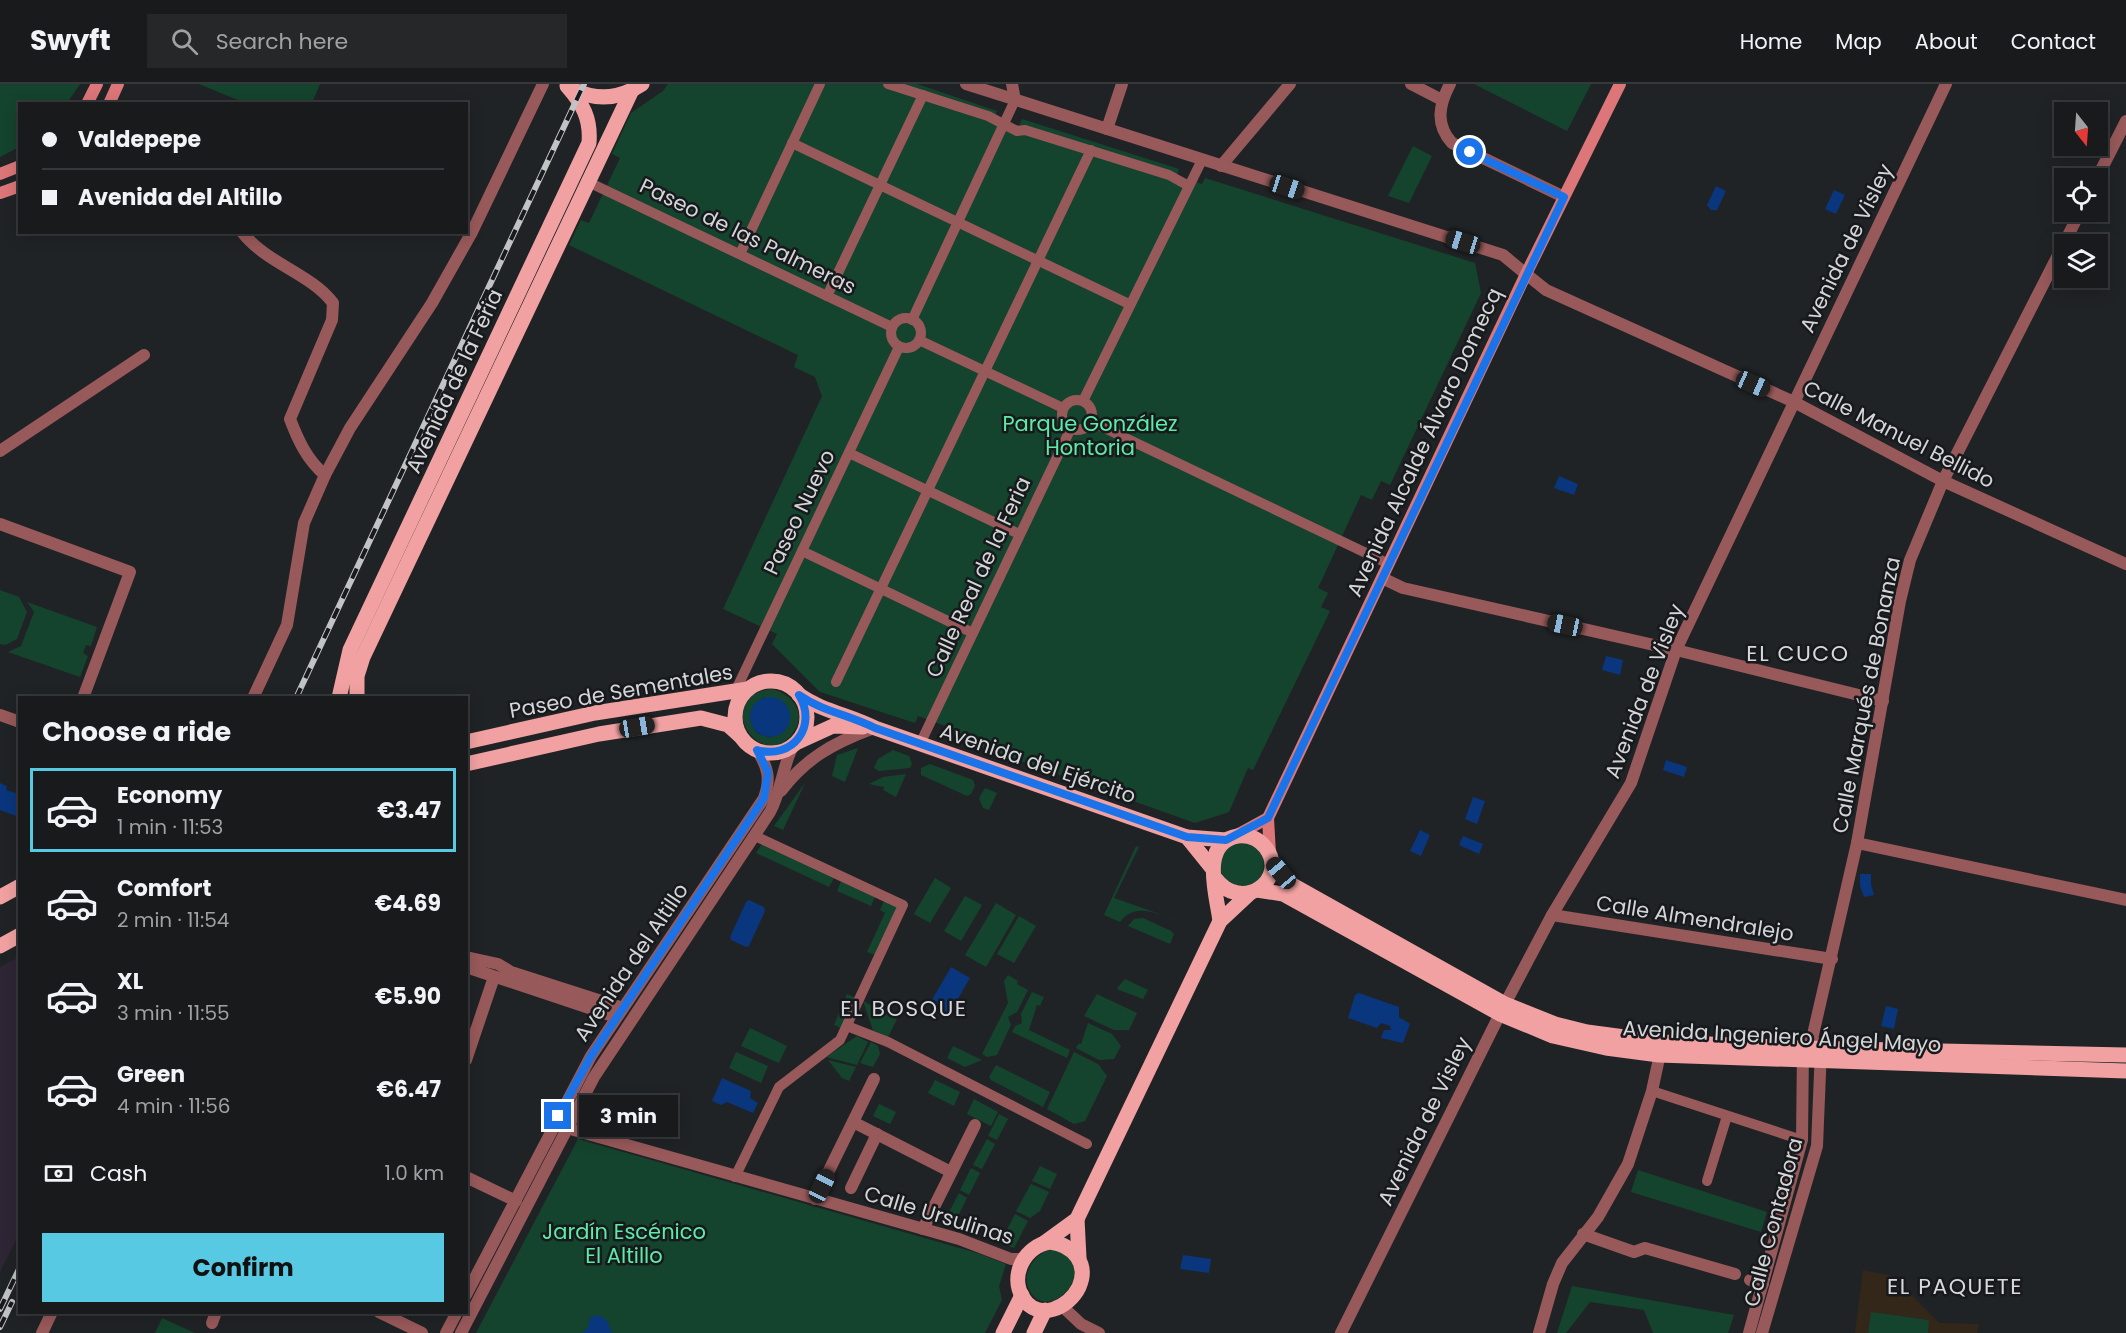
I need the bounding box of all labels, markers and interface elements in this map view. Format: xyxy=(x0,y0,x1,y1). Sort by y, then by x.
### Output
search box xyxy=(147,14,567,68)
text: Swyft xyxy=(30,21,111,60)
icon: search xyxy=(168,25,201,58)
text: Search here xyxy=(216,26,348,57)
text: Home xyxy=(1740,27,1802,56)
text: Map xyxy=(1835,27,1882,56)
text: About xyxy=(1915,27,1978,56)
text: Contact xyxy=(2011,27,2096,56)
north arrow xyxy=(2054,102,2108,156)
map controls xyxy=(2054,102,2108,288)
text: Valdepepe xyxy=(78,124,201,155)
route start xyxy=(1456,138,1483,165)
street label: Avenida de Visley xyxy=(1792,158,1900,337)
button: locate xyxy=(2054,168,2108,222)
street label: Paseo de las Palmeras xyxy=(635,171,861,301)
car xyxy=(1267,173,1307,201)
text: Avenida del Altillo xyxy=(78,182,282,213)
car xyxy=(1443,228,1483,256)
button: layers xyxy=(2054,234,2108,288)
street label: Avenida Alcalde Álvaro Domecq xyxy=(1339,283,1509,601)
street label: Avenida de la Feria xyxy=(399,284,509,478)
car xyxy=(1733,368,1773,400)
street label: Calle Manuel Bellido xyxy=(1798,373,2000,495)
park label: Parque González Hontoria xyxy=(1002,409,1178,462)
street label: Paseo Nuevo xyxy=(756,445,842,579)
street label: Calle Real de la Feria xyxy=(919,472,1037,682)
street label: Calle Marqués de Bonanza xyxy=(1825,554,1907,836)
street label: Avenida de Visley xyxy=(1597,599,1691,782)
car xyxy=(1546,612,1584,638)
district label: EL CUCO xyxy=(1746,638,1850,669)
street label: Paseo de Sementales xyxy=(507,657,735,725)
text: Choose a ride xyxy=(42,713,231,750)
car xyxy=(618,715,656,739)
street label: Avenida del Ejército xyxy=(936,716,1140,810)
text: Economy xyxy=(117,780,222,811)
icon: car xyxy=(45,783,99,837)
text: €3.47 xyxy=(377,795,441,826)
text: 1 min · 11:53 xyxy=(117,813,223,841)
car xyxy=(1263,853,1299,893)
text: Comfort xyxy=(117,873,211,904)
icon: car xyxy=(45,876,99,930)
street label: Avenida del Altillo xyxy=(567,877,695,1047)
text: €4.69 xyxy=(375,888,441,919)
street label: Calle Almendralejo xyxy=(1594,888,1796,948)
text: 2 min · 11:54 xyxy=(117,906,229,934)
text: XL xyxy=(117,966,143,997)
icon: car xyxy=(45,969,99,1023)
text: €5.90 xyxy=(375,981,441,1012)
district label: EL BOSQUE xyxy=(840,993,968,1024)
text: 3 min · 11:55 xyxy=(117,999,230,1027)
street label: Avenida Ingeniero Ángel Mayo xyxy=(1622,1013,1942,1059)
street label: Avenida de Visley xyxy=(1370,1031,1478,1210)
text: Green xyxy=(117,1059,185,1090)
icon: car xyxy=(45,1062,99,1116)
text: €6.47 xyxy=(377,1074,441,1105)
text: 4 min · 11:56 xyxy=(117,1092,230,1120)
callout: 3 min xyxy=(579,1095,678,1137)
route end xyxy=(544,1102,571,1129)
text: 3 min xyxy=(600,1102,657,1130)
street label: Calle Contadora xyxy=(1736,1134,1810,1310)
icon: cash xyxy=(42,1157,75,1190)
text: Cash xyxy=(90,1158,147,1189)
text: 1.0 km xyxy=(385,1159,444,1187)
car xyxy=(806,1166,838,1206)
street label: Calle Ursulinas xyxy=(861,1179,1017,1251)
park label: Jardín Escénico El Altillo xyxy=(542,1217,706,1270)
button: Confirm xyxy=(42,1233,444,1302)
district label: EL PAQUETE xyxy=(1887,1271,2023,1302)

